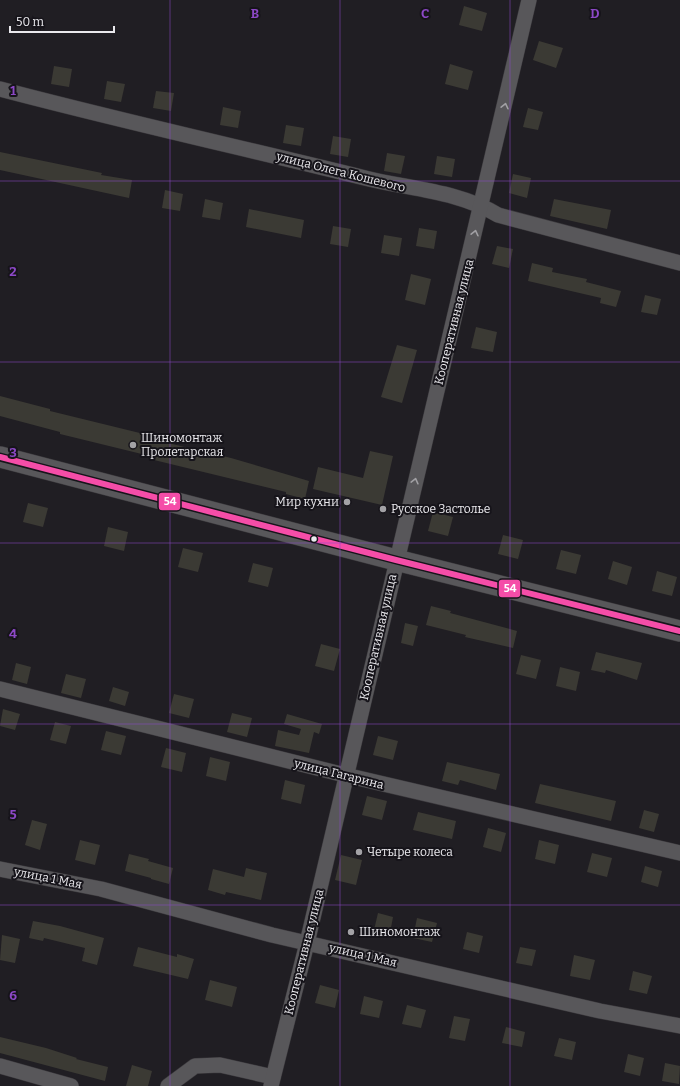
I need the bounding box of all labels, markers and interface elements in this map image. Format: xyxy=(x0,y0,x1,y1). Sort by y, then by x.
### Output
text: B xyxy=(251,6,259,21)
text: C xyxy=(421,6,429,21)
text: D xyxy=(590,6,600,21)
scale bar xyxy=(10,8,114,34)
text: 50 m xyxy=(16,15,45,29)
text: 1 xyxy=(10,83,16,98)
one-way arrow xyxy=(500,103,508,109)
street label: улица Олега Кошевого xyxy=(274,149,407,195)
one-way arrow xyxy=(471,229,479,236)
street label: Кооперативная улица xyxy=(432,257,477,386)
text: 2 xyxy=(9,264,17,279)
place label: Шиномонтаж Пролетарская xyxy=(141,431,224,459)
marker: Шиномонтаж Пролетарская xyxy=(128,440,138,450)
text: 3 xyxy=(9,445,17,460)
one-way arrow xyxy=(410,478,419,485)
line badge: 54 xyxy=(158,492,181,511)
text: 54 xyxy=(164,495,177,508)
place label: Мир кухни xyxy=(275,495,339,509)
marker: Мир кухни xyxy=(342,497,352,507)
place label: Русское Застолье xyxy=(391,502,490,516)
marker: Русское Застолье xyxy=(378,504,388,514)
unlabelled marker xyxy=(309,534,319,544)
street label: Кооперативная улица xyxy=(357,572,399,701)
line badge: 54 xyxy=(498,579,521,598)
text: 54 xyxy=(504,582,517,595)
text: 4 xyxy=(9,626,17,641)
street label: улица Гагарина xyxy=(292,756,386,792)
text: 5 xyxy=(9,807,17,822)
place label: Четыре колеса xyxy=(367,845,453,859)
marker: Четыре колеса xyxy=(354,847,364,857)
street label: улица 1 Мая xyxy=(12,864,83,891)
street label: Кооперативная улица xyxy=(282,887,327,1016)
place label: Шиномонтаж xyxy=(359,925,440,939)
marker: Шиномонтаж xyxy=(346,927,356,937)
street label: улица 1 Мая xyxy=(327,940,398,970)
text: 6 xyxy=(9,988,17,1003)

